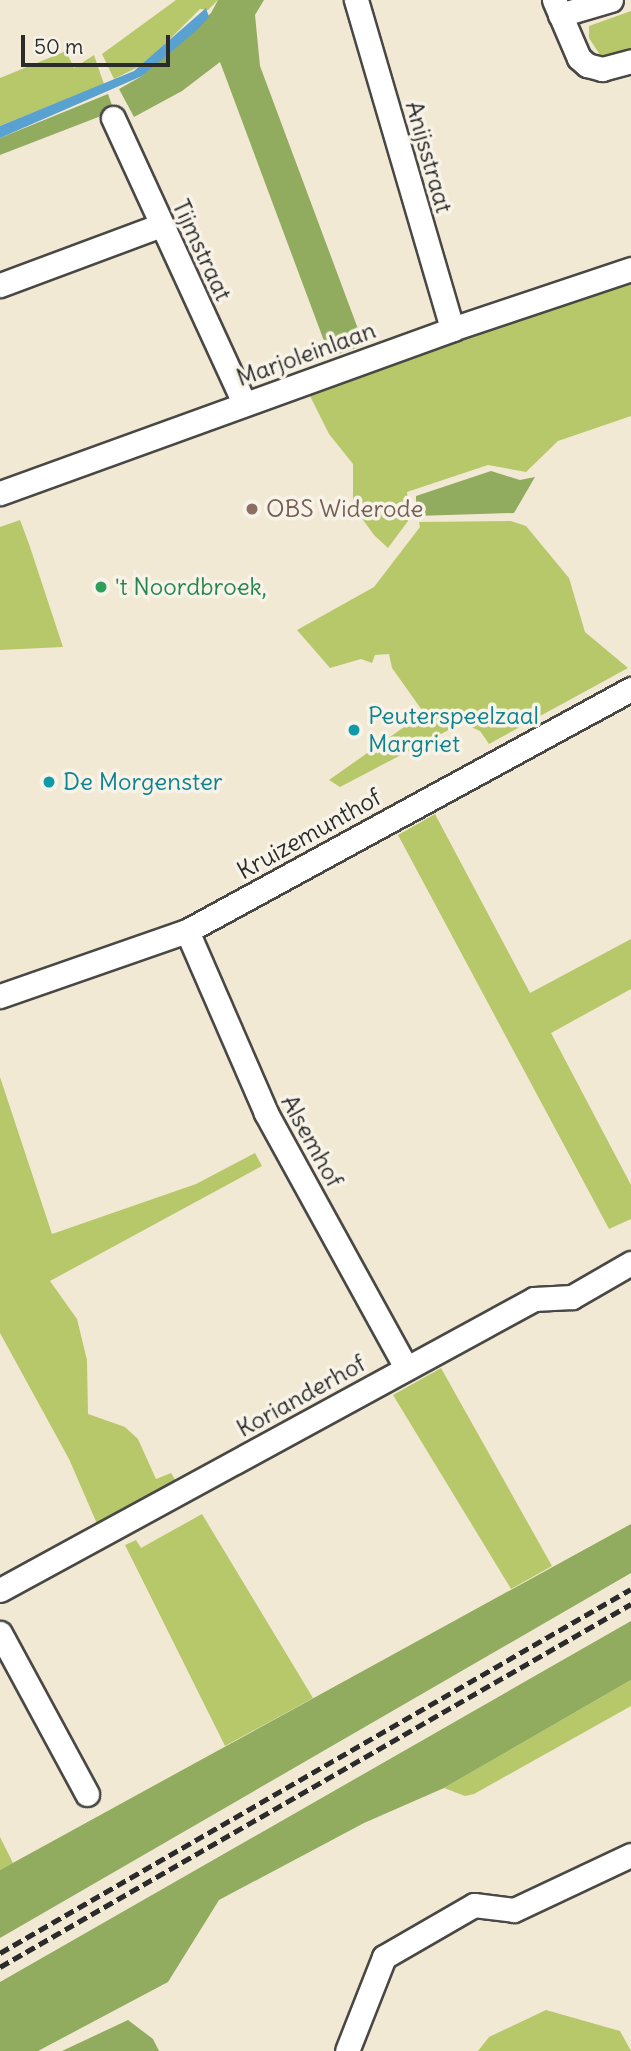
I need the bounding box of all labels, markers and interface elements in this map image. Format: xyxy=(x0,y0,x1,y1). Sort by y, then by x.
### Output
scale bar xyxy=(24,21,173,65)
text: 50 m xyxy=(34,33,83,60)
street label: Anijsstraat xyxy=(399,98,459,216)
street label: Tijmstraat xyxy=(166,195,238,305)
street label: Marjoleinlaan xyxy=(233,316,379,392)
place label: OBS Widerode xyxy=(266,495,423,523)
marker: OBS Widerode xyxy=(244,501,260,517)
place label: 't Noordbroek, xyxy=(115,573,267,601)
marker: 't Noordbroek, xyxy=(93,579,109,595)
place label: Peuterspeelzaal Margriet xyxy=(368,702,539,758)
marker: Peuterspeelzaal Margriet xyxy=(346,722,362,738)
place label: De Morgenster xyxy=(63,768,223,796)
marker: De Morgenster xyxy=(41,774,57,790)
street label: Kruizemunthof xyxy=(232,783,386,885)
street label: Alsemhof xyxy=(275,1090,349,1192)
street label: Korianderhof xyxy=(232,1349,370,1443)

